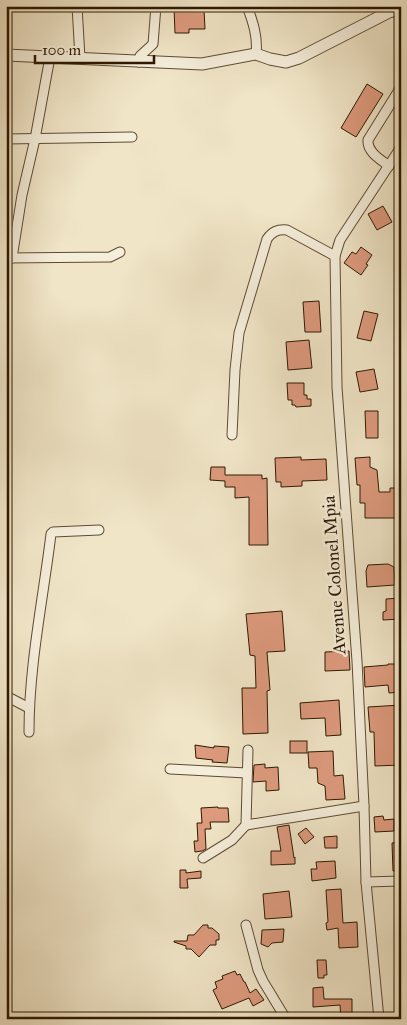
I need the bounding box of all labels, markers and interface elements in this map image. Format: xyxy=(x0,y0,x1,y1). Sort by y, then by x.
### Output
scale bar xyxy=(35,32,154,64)
text: 100 m xyxy=(42,41,82,59)
street label: Avenue Colonel Mpia xyxy=(317,494,351,656)

